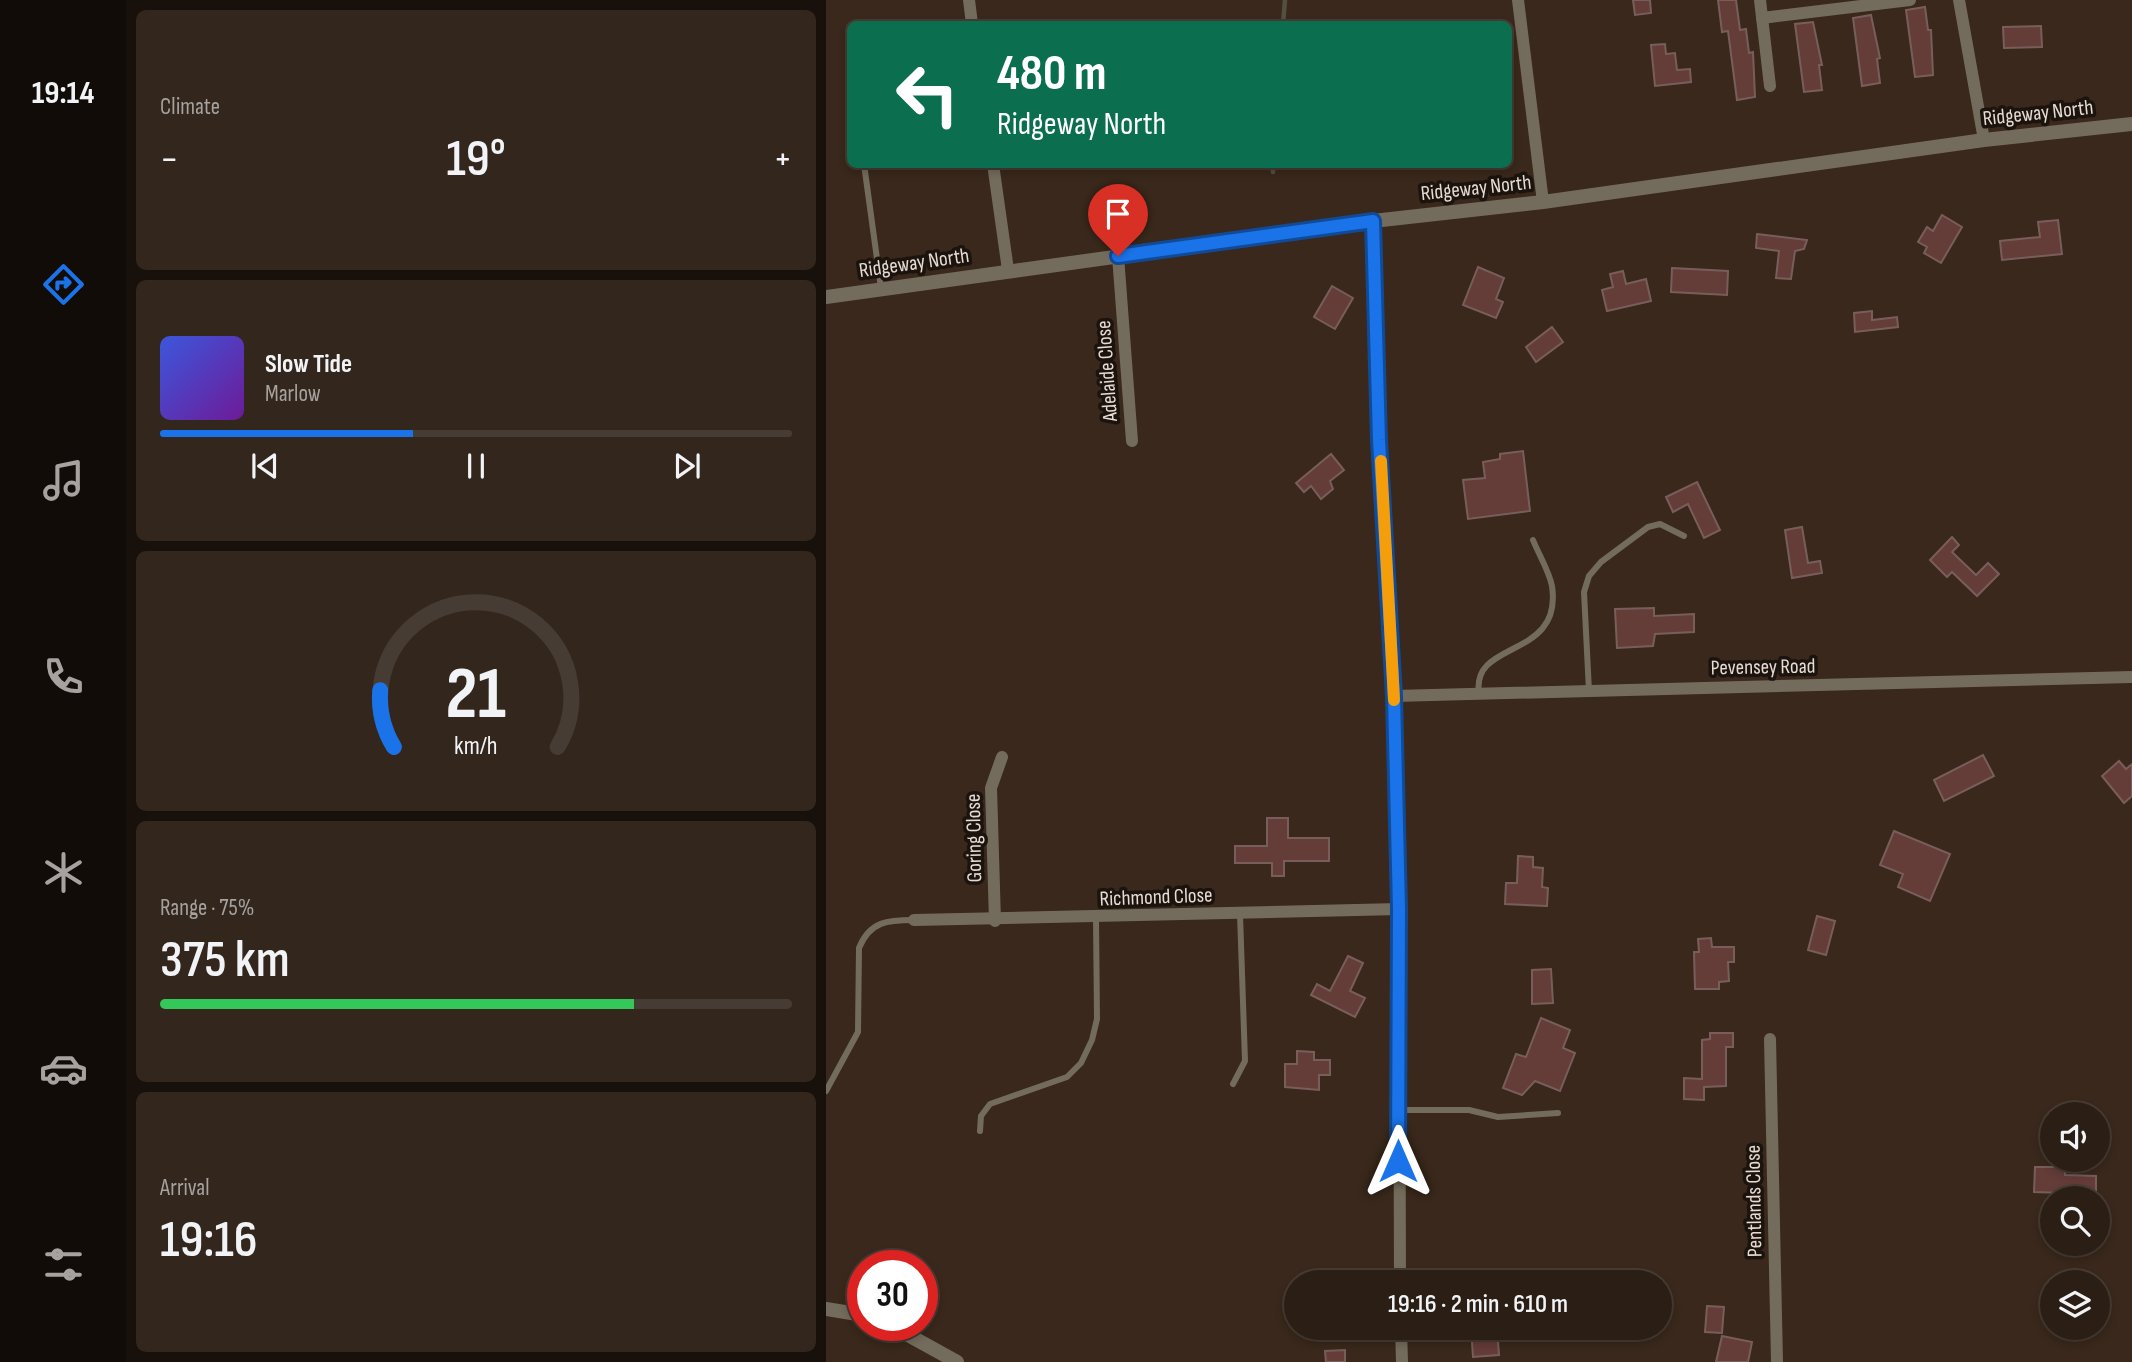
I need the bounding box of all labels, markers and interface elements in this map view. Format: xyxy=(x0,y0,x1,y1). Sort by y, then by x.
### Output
text: 480 m xyxy=(997,45,1106,104)
icon: left xyxy=(882,49,973,140)
text: 19:14 xyxy=(32,74,94,113)
text: Climate xyxy=(160,93,220,121)
street label: Ridgeway North xyxy=(1981,95,2095,131)
text: Ridgeway North xyxy=(997,105,1166,144)
text: 19° xyxy=(446,128,506,191)
text: − xyxy=(160,137,179,182)
text: + xyxy=(773,137,792,182)
street label: Ridgeway North xyxy=(1419,170,1533,206)
pin xyxy=(1088,184,1148,256)
icon: arrive xyxy=(1099,195,1137,233)
street label: Ridgeway North xyxy=(857,243,971,283)
icon: directions xyxy=(39,260,88,309)
street label: Adelaide Close xyxy=(1091,320,1123,423)
text: Slow Tide xyxy=(265,349,352,380)
text: Marlow xyxy=(265,380,321,408)
icon: previous xyxy=(246,447,284,485)
icon: pause xyxy=(457,447,495,485)
icon: next xyxy=(668,447,706,485)
icon: music xyxy=(39,456,88,505)
text: 21 xyxy=(446,651,506,739)
icon: phone xyxy=(39,652,88,701)
street label: Pevensey Road xyxy=(1710,654,1816,680)
text: km/h xyxy=(454,731,498,762)
street label: Goring Close xyxy=(961,793,987,883)
icon: climate xyxy=(39,848,88,897)
street label: Richmond Close xyxy=(1099,883,1213,911)
text: Range · 75% xyxy=(160,894,254,922)
text: 375 km xyxy=(160,929,290,992)
icon: car xyxy=(39,1044,88,1093)
map controls xyxy=(2040,1102,2110,1340)
button: sound xyxy=(2040,1102,2110,1172)
position arrow xyxy=(1361,1124,1435,1198)
street label: Pentlands Close xyxy=(1741,1145,1767,1257)
text: Arrival xyxy=(160,1174,209,1202)
button: search xyxy=(2040,1186,2110,1256)
text: 19:16 xyxy=(160,1209,258,1272)
icon: filters xyxy=(39,1240,88,1289)
speed limit sign: 30 xyxy=(847,1250,938,1341)
button: layers xyxy=(2040,1270,2110,1340)
text: 19:16 · 2 min · 610 m xyxy=(1388,1289,1568,1320)

